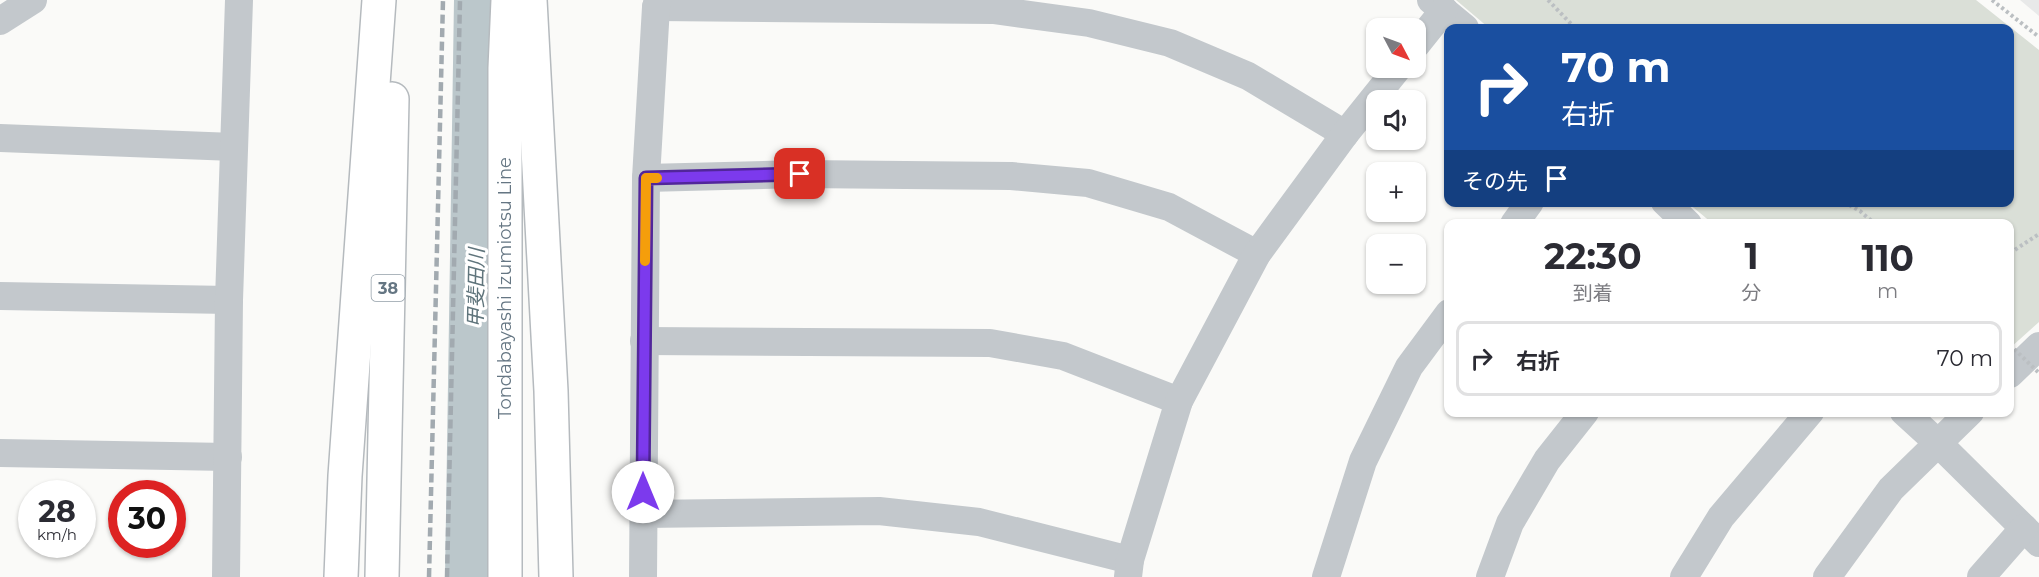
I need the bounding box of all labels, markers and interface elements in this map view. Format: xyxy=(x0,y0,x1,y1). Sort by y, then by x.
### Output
north arrow xyxy=(1366,18,1426,78)
map controls xyxy=(1366,18,1426,294)
text: 70 m xyxy=(1561,41,1671,93)
icon: right xyxy=(1462,48,1540,126)
button: sound xyxy=(1366,90,1426,150)
text: 右折 xyxy=(1561,98,1615,131)
pin xyxy=(774,148,825,199)
street label: Tondabayashi Izumiotsu Line xyxy=(494,157,516,419)
icon: arrive xyxy=(783,157,816,190)
button: + xyxy=(1366,162,1426,222)
icon: arrive xyxy=(1540,162,1573,195)
text: その先 xyxy=(1462,168,1528,195)
button: − xyxy=(1366,234,1426,294)
text: 22:30 xyxy=(1544,234,1642,278)
text: 1 xyxy=(1744,234,1759,278)
text: 110 xyxy=(1861,236,1914,280)
water label: 甲斐田川 xyxy=(463,246,489,328)
road number: 38 xyxy=(372,275,404,301)
text: m xyxy=(1877,279,1898,303)
text: 到着 xyxy=(1573,281,1613,305)
text: 分 xyxy=(1741,281,1761,305)
icon: right xyxy=(1465,342,1498,375)
text: 70 m xyxy=(1937,345,1993,372)
text: 右折 xyxy=(1516,348,1560,375)
position arrow xyxy=(611,460,675,524)
speed limit sign: 30 xyxy=(108,480,186,558)
text: 28 xyxy=(38,493,76,530)
text: km/h xyxy=(37,525,77,544)

